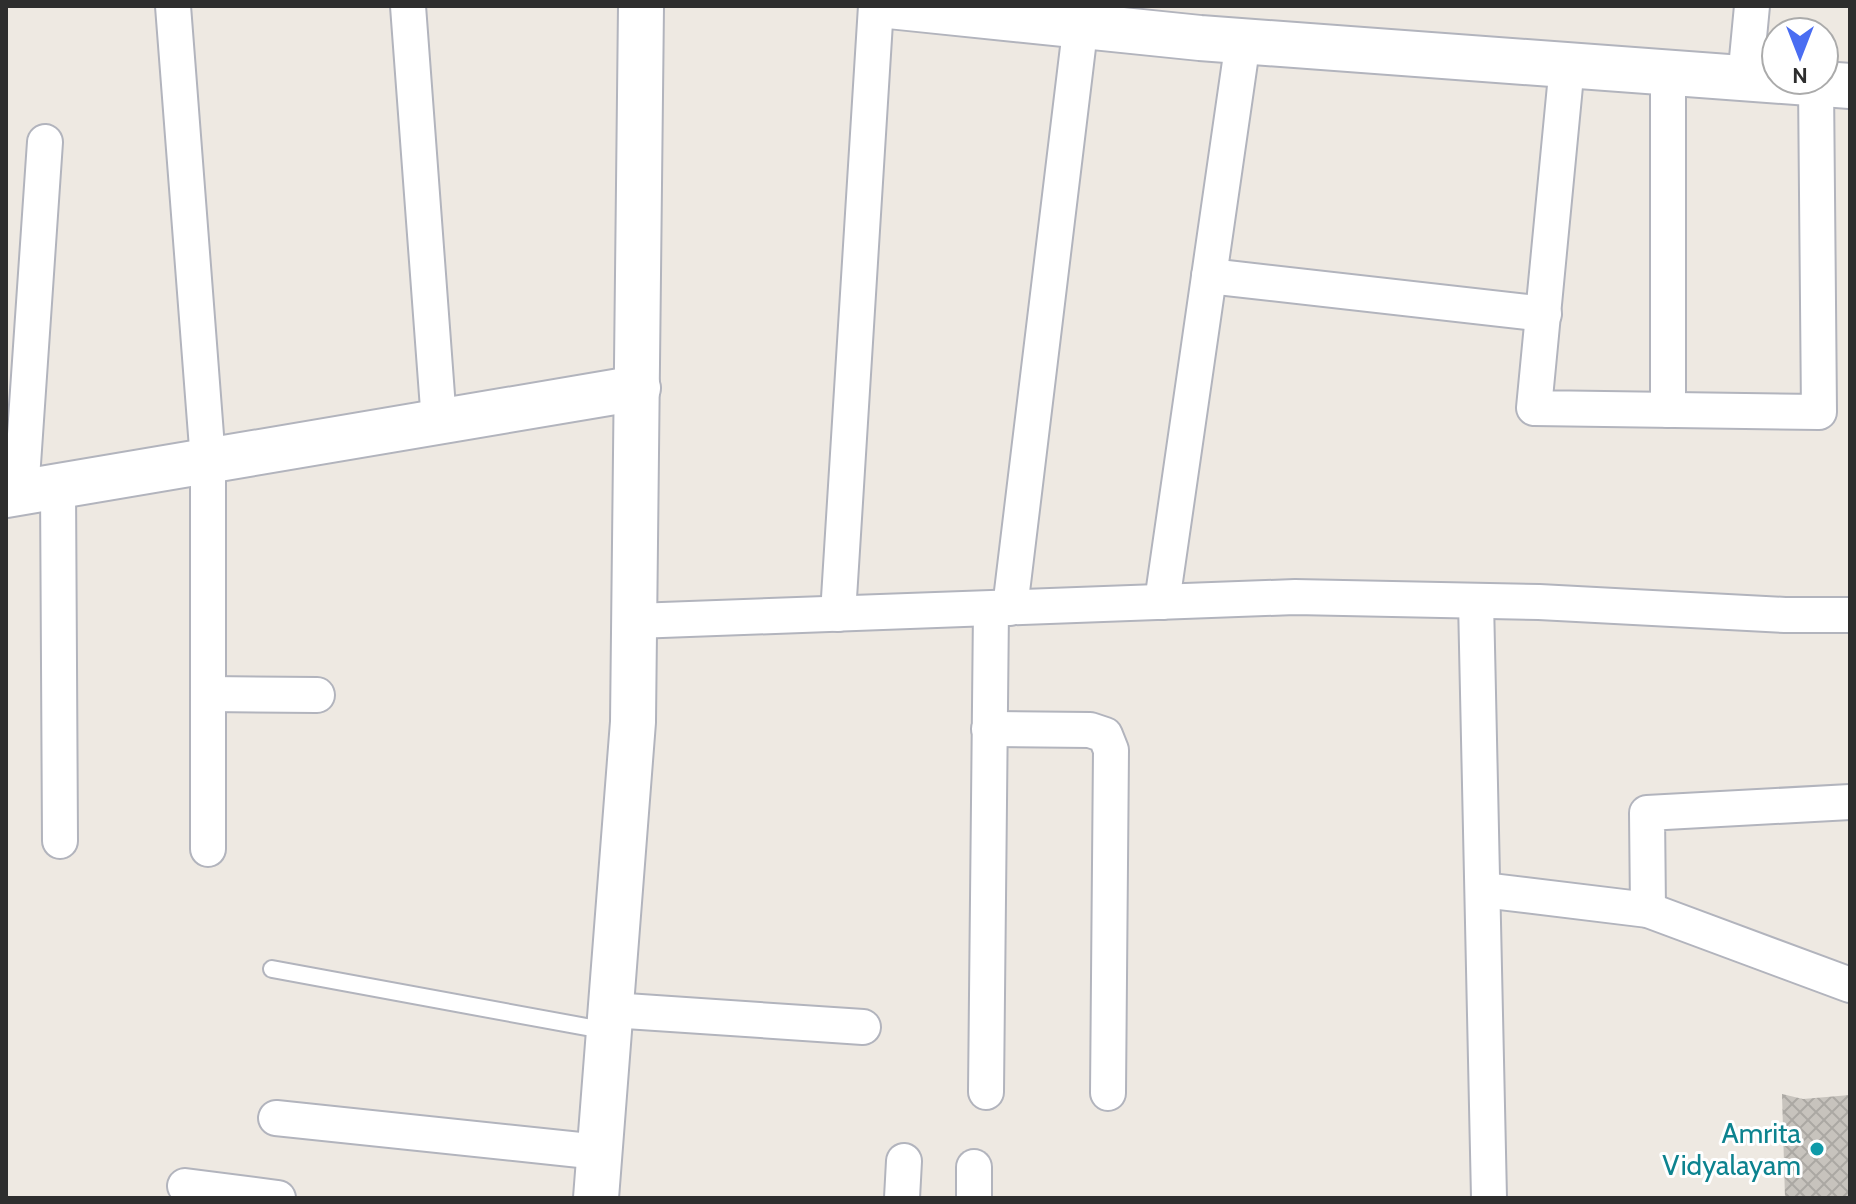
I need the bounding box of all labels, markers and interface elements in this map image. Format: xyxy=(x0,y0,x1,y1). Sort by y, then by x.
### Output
north arrow xyxy=(1760,16,1840,96)
text: N xyxy=(1792,62,1808,89)
place label: Amrita Vidyalayam xyxy=(1662,1116,1802,1182)
marker: Amrita Vidyalayam xyxy=(1808,1140,1826,1158)

